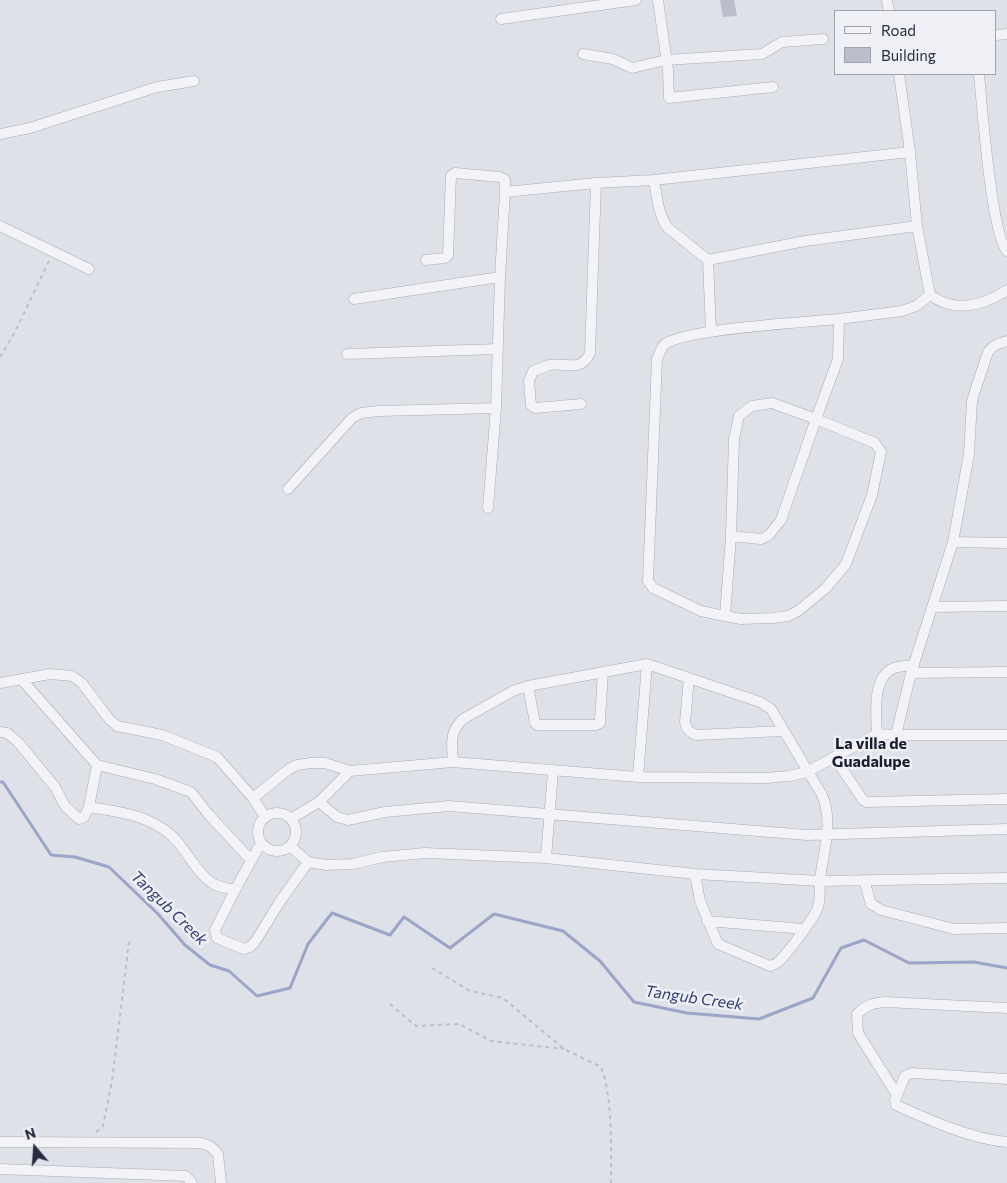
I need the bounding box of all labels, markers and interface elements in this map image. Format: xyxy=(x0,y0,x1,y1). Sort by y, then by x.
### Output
legend xyxy=(834,10,997,75)
text: Road xyxy=(881,21,916,39)
text: Building xyxy=(881,46,936,64)
district label: La villa de Guadalupe xyxy=(832,734,910,772)
water label: Tangub Creek xyxy=(127,867,211,949)
water label: Tangub Creek xyxy=(644,982,744,1014)
north arrow xyxy=(10,1123,60,1173)
text: N xyxy=(23,1124,38,1143)

